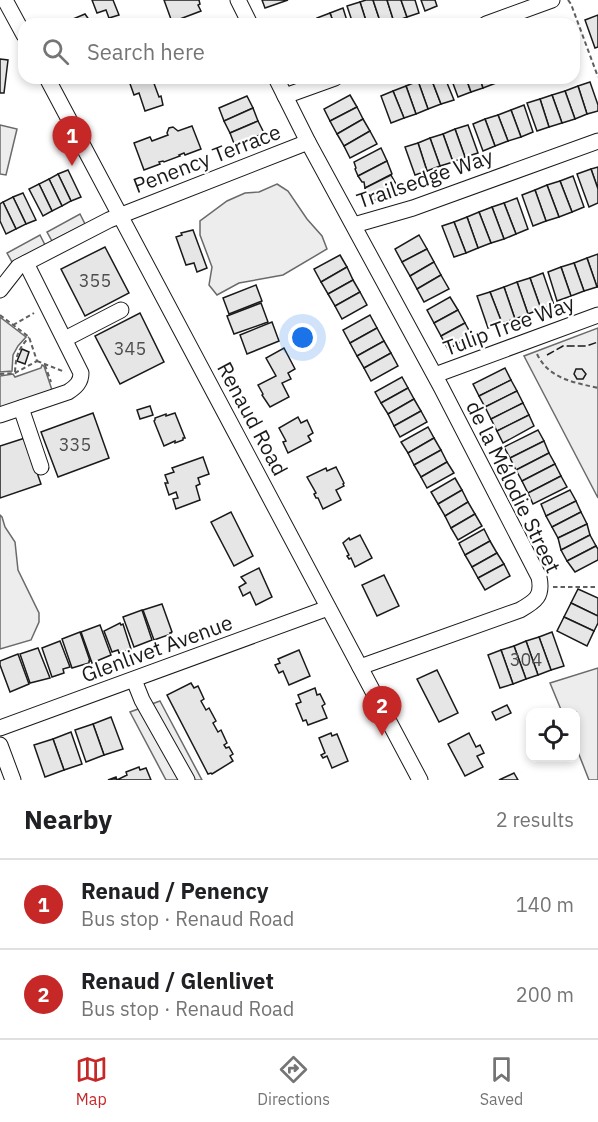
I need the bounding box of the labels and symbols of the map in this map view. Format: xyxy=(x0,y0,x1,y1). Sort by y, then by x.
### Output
pin: 1 xyxy=(52,116,92,166)
street label: Penency Terrace xyxy=(129,117,284,199)
street label: Trailsedge Way xyxy=(353,141,497,214)
house number: 355 xyxy=(79,269,111,292)
street label: Tulip Tree Way xyxy=(439,288,579,362)
your location xyxy=(288,323,317,352)
house number: 345 xyxy=(114,337,146,360)
street label: Renaud Road xyxy=(211,357,295,480)
street label: de la Mélodie Street xyxy=(460,396,568,577)
house number: 335 xyxy=(59,433,91,456)
street label: Glenlivet Avenue xyxy=(77,608,236,688)
house number: 304 xyxy=(510,648,542,671)
pin: 2 xyxy=(362,686,401,736)

